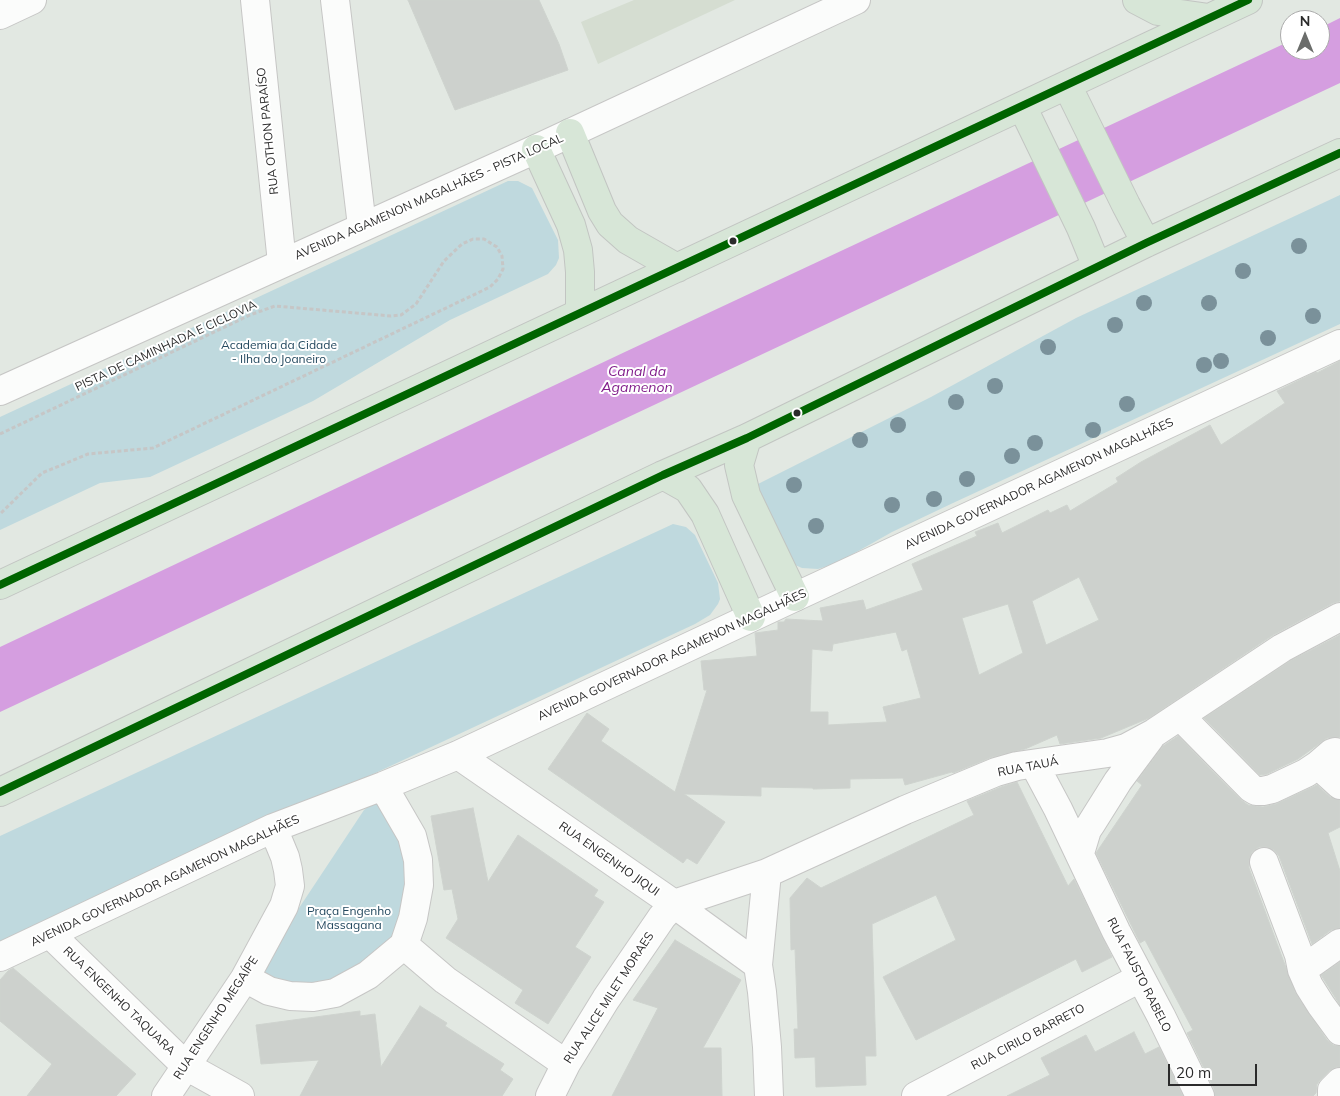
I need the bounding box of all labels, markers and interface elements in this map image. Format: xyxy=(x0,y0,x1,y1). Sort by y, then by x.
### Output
north arrow xyxy=(1280,10,1330,60)
text: N xyxy=(1300,12,1310,30)
street label: RUA OTHON PARAÍSO xyxy=(254,67,282,195)
street label: AVENIDA AGAMENON MAGALHÃES - PISTA LOCAL xyxy=(292,131,566,263)
unlabelled marker xyxy=(728,236,738,246)
street label: PISTA DE CAMINHADA E CICLOVIA xyxy=(73,297,259,395)
park label: Academia da Cidade - Ilha do Joaneiro xyxy=(221,338,337,366)
water label: Canal da Agamenon xyxy=(601,364,673,397)
unlabelled marker xyxy=(792,408,802,418)
street label: AVENIDA GOVERNADOR AGAMENON MAGALHÃES xyxy=(902,415,1176,553)
street label: AVENIDA GOVERNADOR AGAMENON MAGALHÃES xyxy=(535,586,809,724)
street label: RUA TAUÁ xyxy=(996,754,1060,780)
street label: AVENIDA GOVERNADOR AGAMENON MAGALHÃES xyxy=(28,812,302,950)
street label: RUA ENGENHO JIQUI xyxy=(556,819,662,899)
park label: Praça Engenho Massagana xyxy=(307,904,391,932)
street label: RUA FAUSTO RABELO xyxy=(1104,915,1174,1035)
street label: RUA ALICE MILET MORAES xyxy=(561,929,657,1067)
street label: RUA ENGENHO TAQUARA xyxy=(60,944,178,1058)
street label: RUA ENGENHO MEGAÍPE xyxy=(171,954,261,1082)
street label: RUA CIRILO BARRETO xyxy=(969,1001,1087,1073)
scale bar xyxy=(1170,1054,1259,1086)
text: 20 m xyxy=(1176,1063,1211,1082)

